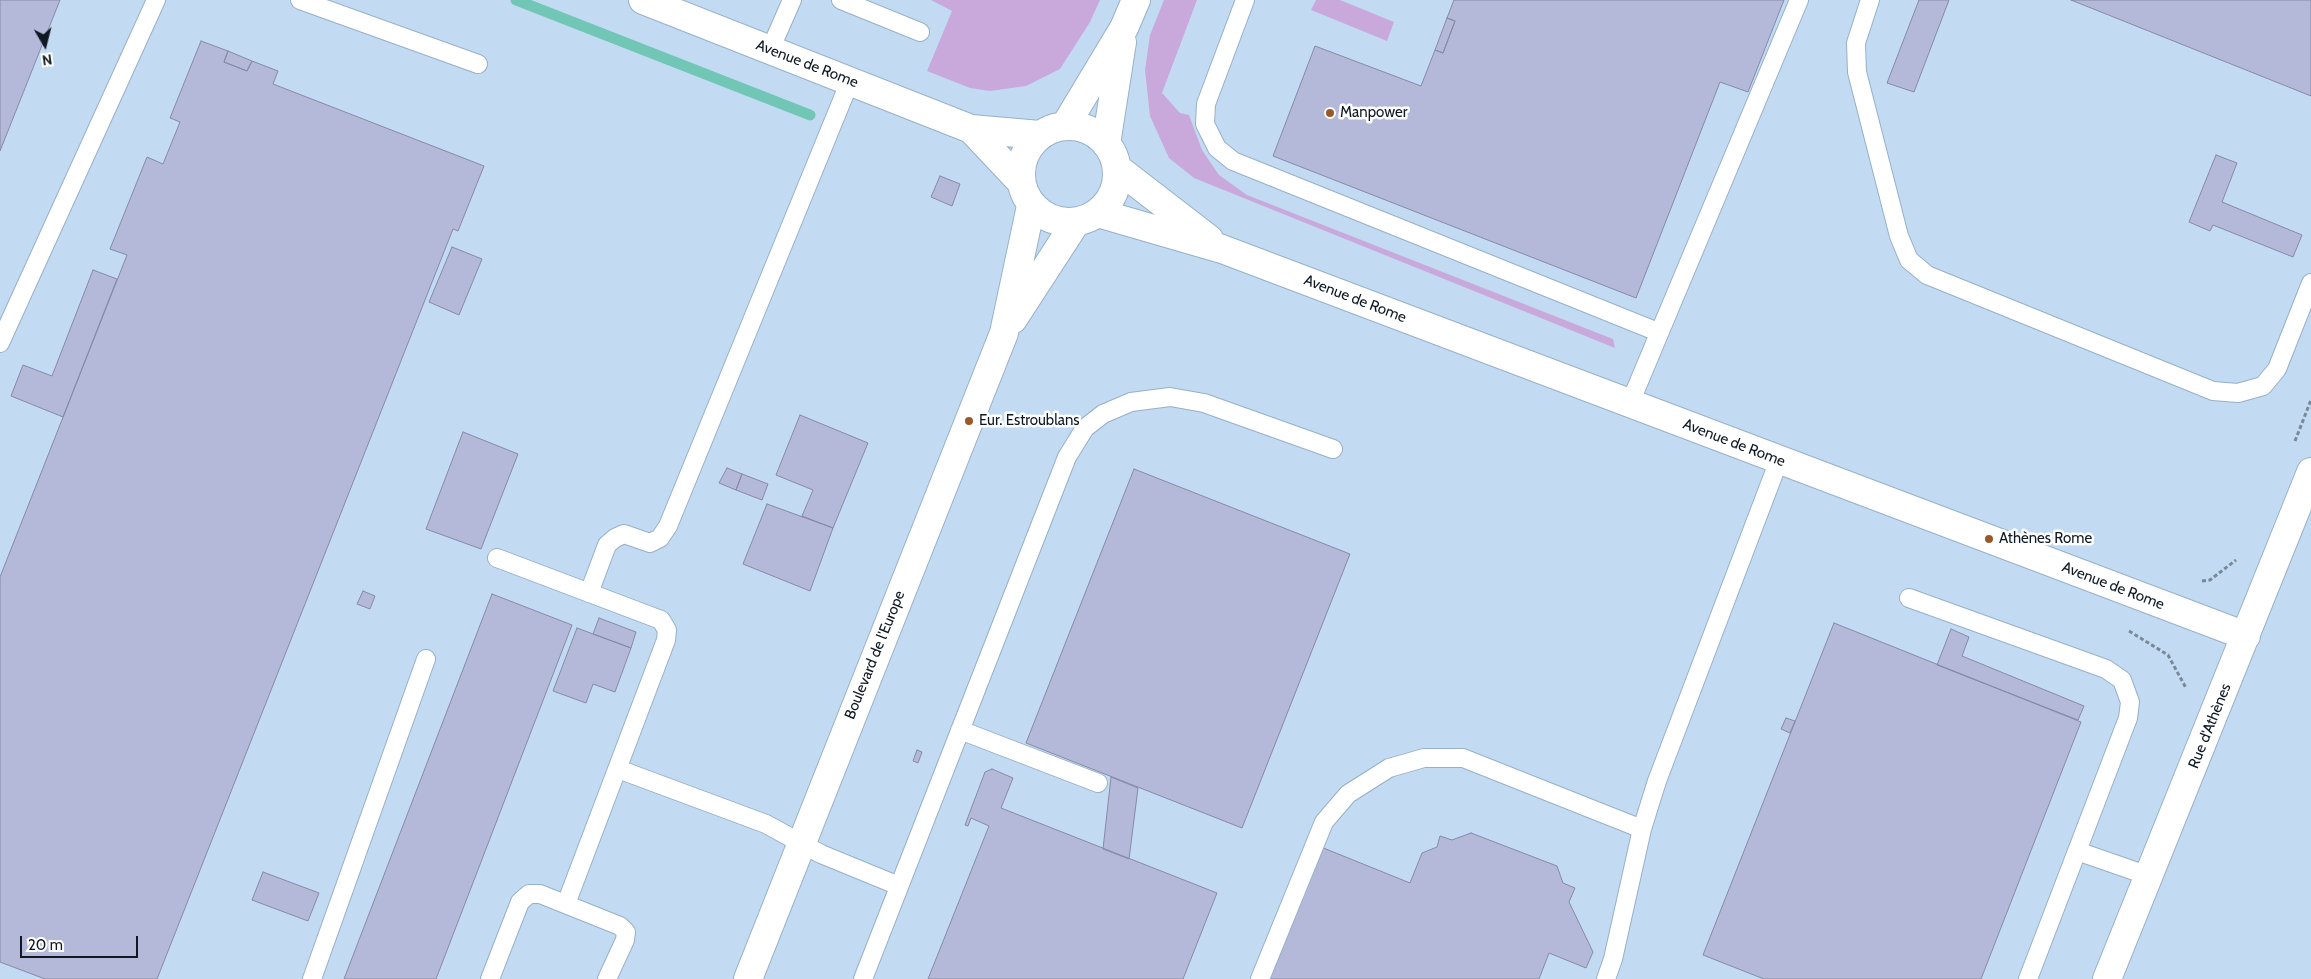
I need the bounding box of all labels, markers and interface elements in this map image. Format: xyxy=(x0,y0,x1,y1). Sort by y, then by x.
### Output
north arrow xyxy=(20,20,70,70)
street label: Avenue de Rome xyxy=(753,36,861,92)
text: N xyxy=(41,50,53,69)
place label: Manpower xyxy=(1340,104,1407,122)
marker: Manpower xyxy=(1324,107,1336,119)
street label: Avenue de Rome xyxy=(1301,271,1409,327)
place label: Eur. Estroublans xyxy=(979,412,1080,430)
marker: Eur. Estroublans xyxy=(963,415,975,427)
street label: Avenue de Rome xyxy=(1680,415,1788,471)
place label: Athènes Rome xyxy=(1999,530,2092,548)
marker: Athènes Rome xyxy=(1983,533,1995,545)
street label: Avenue de Rome xyxy=(2059,558,2167,614)
street label: Boulevard de l'Europe xyxy=(841,588,909,722)
street label: Rue d'Athènes xyxy=(2185,681,2235,771)
scale bar xyxy=(22,926,140,958)
text: 20 m xyxy=(28,936,63,954)

